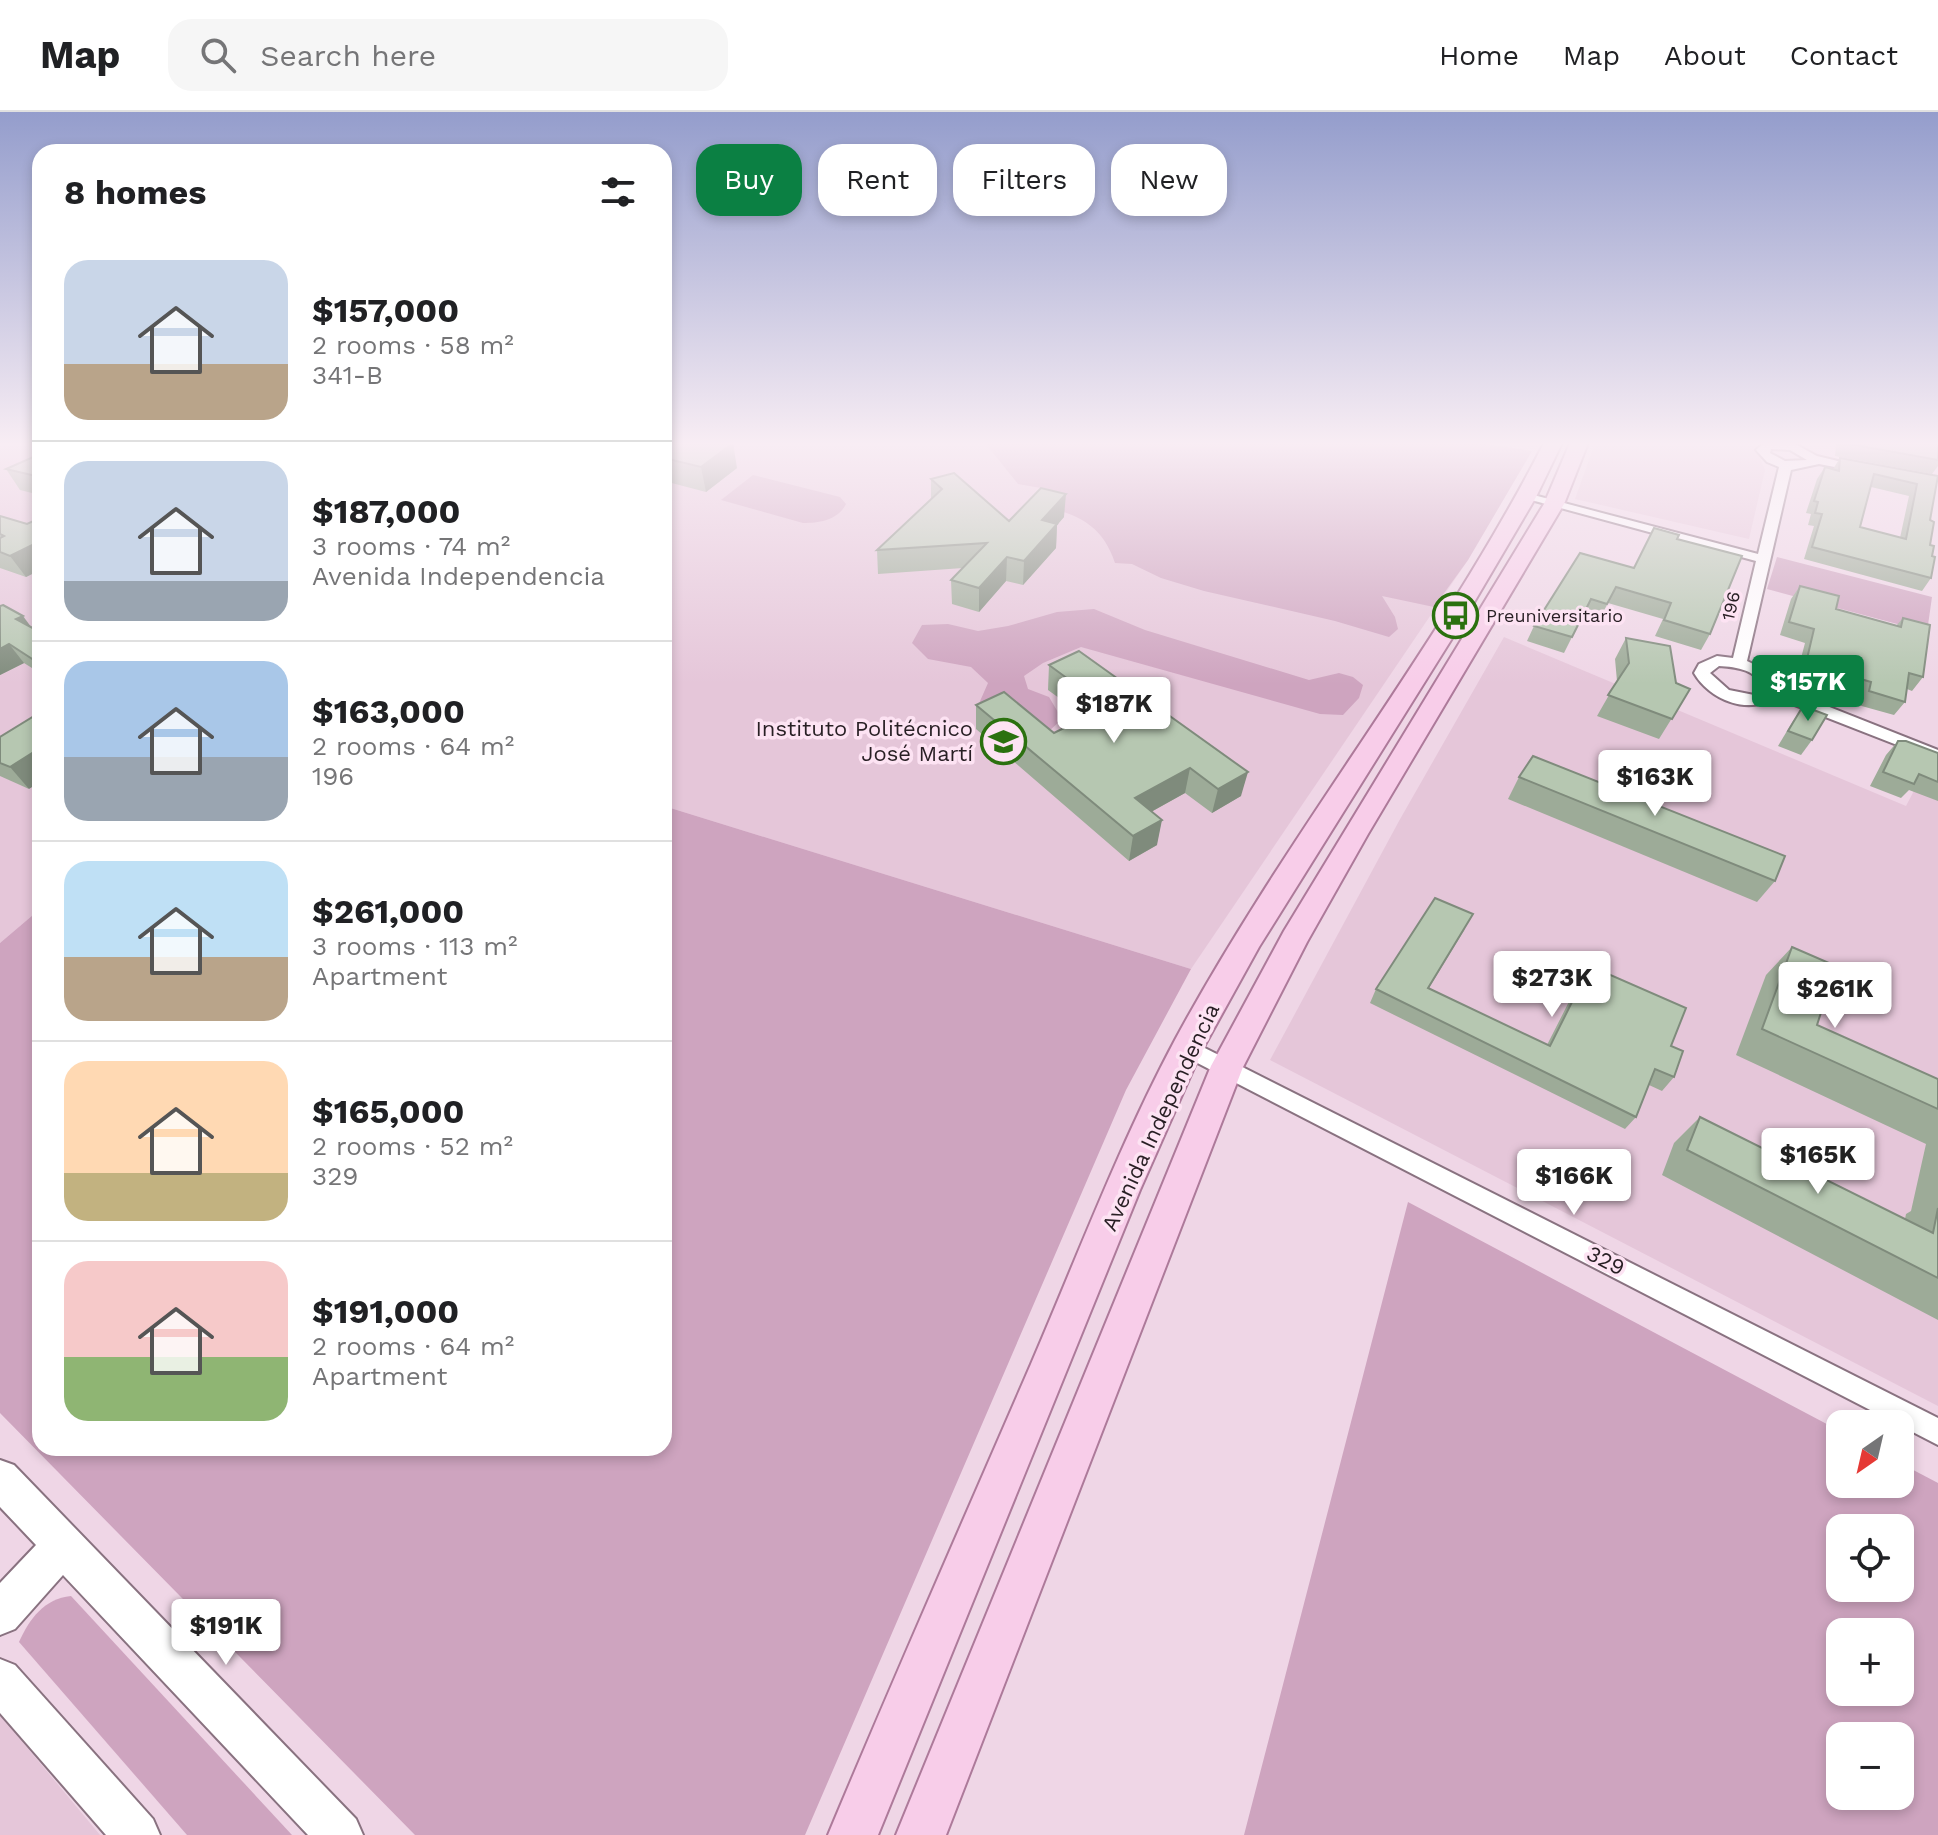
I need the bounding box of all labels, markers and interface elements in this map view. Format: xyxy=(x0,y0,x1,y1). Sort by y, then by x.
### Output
search box xyxy=(168,19,728,91)
text: Map xyxy=(40,33,120,77)
icon: search xyxy=(196,33,240,77)
text: Search here xyxy=(260,38,436,73)
text: Home xyxy=(1439,39,1519,72)
text: Map xyxy=(1563,39,1620,72)
text: About xyxy=(1664,39,1746,72)
text: Contact xyxy=(1790,39,1898,72)
chip: Buy xyxy=(696,144,802,216)
chip: Rent xyxy=(818,144,937,216)
chip: Filters xyxy=(953,144,1095,216)
chip: New xyxy=(1111,144,1227,216)
icon: filters xyxy=(596,170,640,214)
text: 8 homes xyxy=(64,172,206,212)
text: $157,000 xyxy=(312,290,459,330)
icon: home xyxy=(128,292,224,388)
text: 2 rooms · 58 m² xyxy=(312,330,514,360)
text: 341-B xyxy=(312,360,383,390)
text: $187,000 xyxy=(312,491,460,531)
icon: home xyxy=(128,493,224,589)
text: 3 rooms · 74 m² xyxy=(312,531,510,561)
text: Avenida Independencia xyxy=(312,561,605,591)
street label: 196 xyxy=(1717,589,1744,622)
bus stop icon: Preuniversitario xyxy=(1431,592,1479,640)
place label: Preuniversitario xyxy=(1486,605,1623,626)
pin: $157K xyxy=(1752,655,1864,723)
text: $157K xyxy=(1770,666,1846,696)
pin: $187K xyxy=(1058,677,1170,745)
text: $187K xyxy=(1075,688,1153,718)
text: $163,000 xyxy=(312,691,465,731)
icon: home xyxy=(128,693,224,789)
place label: Instituto Politécnico José Martí xyxy=(755,716,973,766)
school or university icon: Instituto Politécnico José Martí xyxy=(980,717,1028,765)
text: 2 rooms · 64 m² xyxy=(312,731,514,761)
pin: $163K xyxy=(1599,750,1711,818)
text: 196 xyxy=(312,761,354,791)
text: $163K xyxy=(1616,761,1694,791)
text: $261,000 xyxy=(312,891,464,931)
icon: home xyxy=(128,893,224,989)
text: 3 rooms · 113 m² xyxy=(312,931,518,961)
pin: $273K xyxy=(1496,951,1608,1019)
text: Apartment xyxy=(312,961,448,991)
text: $273K xyxy=(1512,962,1592,992)
pin: $261K xyxy=(1779,962,1891,1030)
text: $261K xyxy=(1797,973,1873,1003)
street label: Avenida Independencia xyxy=(1097,1000,1224,1235)
text: $165,000 xyxy=(312,1091,464,1131)
icon: home xyxy=(128,1093,224,1189)
pin: $165K xyxy=(1762,1128,1874,1196)
text: 2 rooms · 52 m² xyxy=(312,1131,513,1161)
text: $165K xyxy=(1779,1139,1857,1169)
pin: $166K xyxy=(1518,1149,1630,1217)
text: $166K xyxy=(1535,1160,1613,1190)
text: 329 xyxy=(312,1161,358,1191)
street label: 329 xyxy=(1583,1240,1629,1280)
text: $191,000 xyxy=(312,1291,459,1331)
icon: home xyxy=(128,1293,224,1389)
text: 2 rooms · 64 m² xyxy=(312,1331,514,1361)
text: Apartment xyxy=(312,1361,448,1391)
north arrow xyxy=(1826,1410,1914,1498)
map controls xyxy=(1826,1410,1914,1810)
button: locate xyxy=(1826,1514,1914,1602)
pin: $191K xyxy=(170,1599,282,1667)
text: $191K xyxy=(189,1610,263,1640)
button: + xyxy=(1826,1618,1914,1706)
button: − xyxy=(1826,1722,1914,1810)

